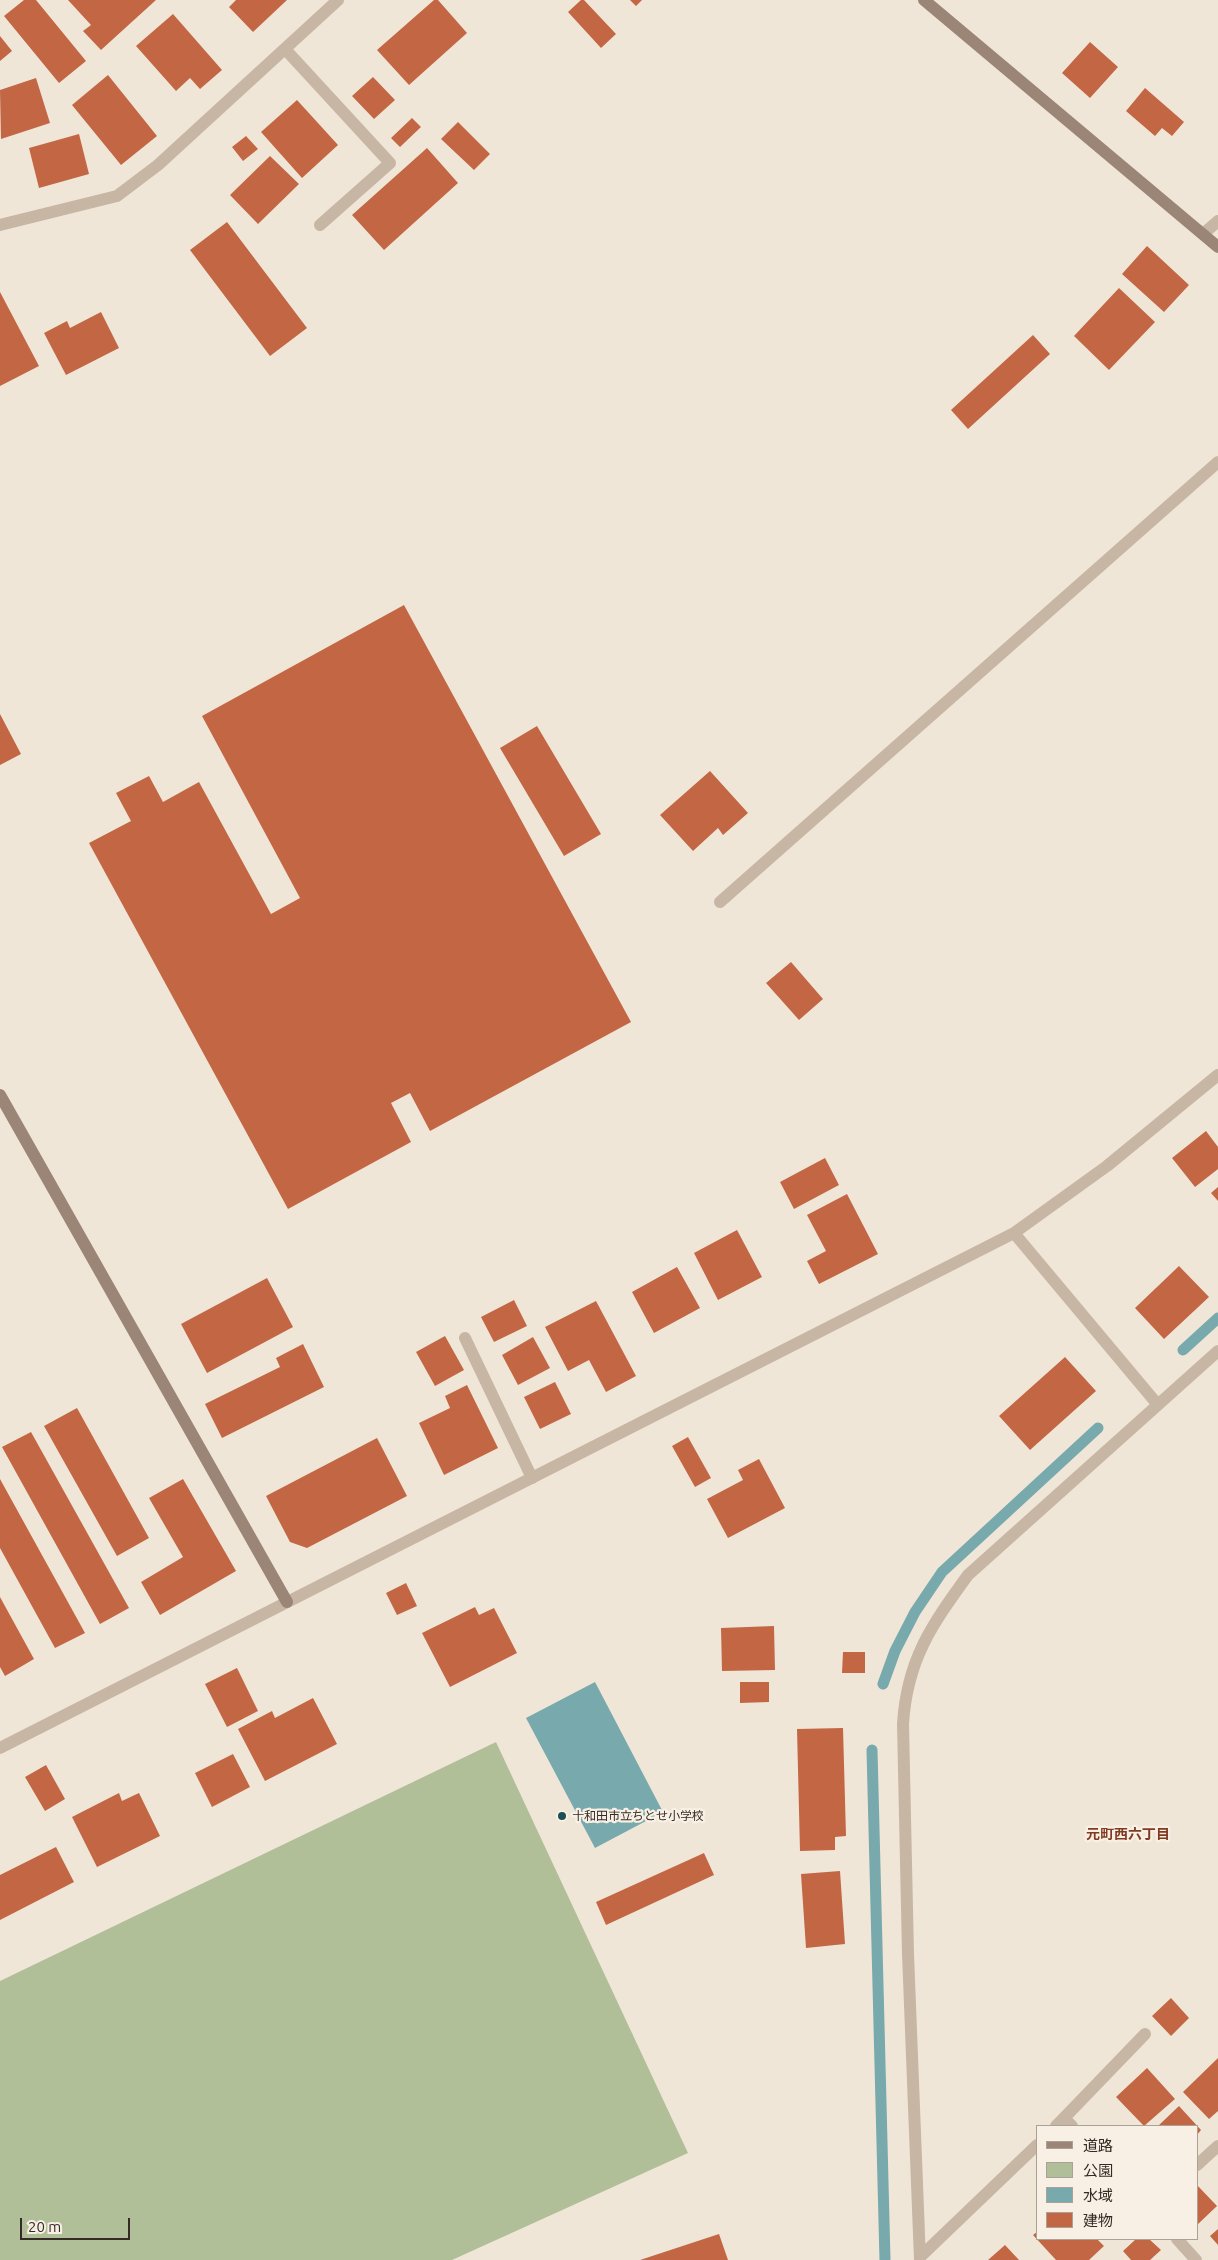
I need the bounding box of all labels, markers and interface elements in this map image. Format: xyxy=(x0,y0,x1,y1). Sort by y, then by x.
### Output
place label: 十和田市立ちとせ小学校 xyxy=(572,1809,704,1823)
marker: 十和田市立ちとせ小学校 xyxy=(556,1810,568,1822)
district label: 元町西六丁目 xyxy=(1086,1826,1170,1842)
legend xyxy=(1036,2125,1198,2240)
text: 道路 xyxy=(1083,2137,1113,2154)
text: 公園 xyxy=(1083,2162,1113,2179)
text: 水域 xyxy=(1083,2187,1113,2204)
scale bar xyxy=(22,2208,132,2240)
text: 建物 xyxy=(1083,2212,1113,2229)
text: 20 m xyxy=(28,2218,61,2235)

